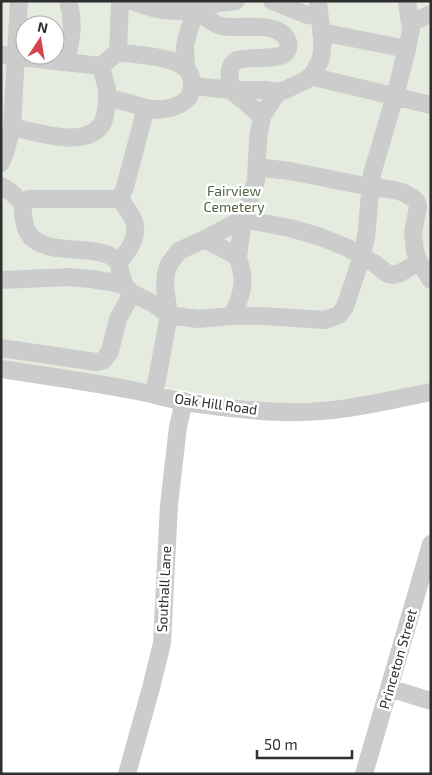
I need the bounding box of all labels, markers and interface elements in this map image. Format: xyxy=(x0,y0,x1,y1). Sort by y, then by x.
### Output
north arrow xyxy=(15,15,65,65)
text: N xyxy=(36,17,50,36)
park label: Fairview Cemetery xyxy=(203,182,265,215)
street label: Oak Hill Road xyxy=(174,389,259,418)
street label: Southall Lane xyxy=(153,545,174,633)
street label: Princeton Street xyxy=(375,607,420,711)
scale bar xyxy=(257,728,352,760)
text: 50 m xyxy=(264,735,298,753)

